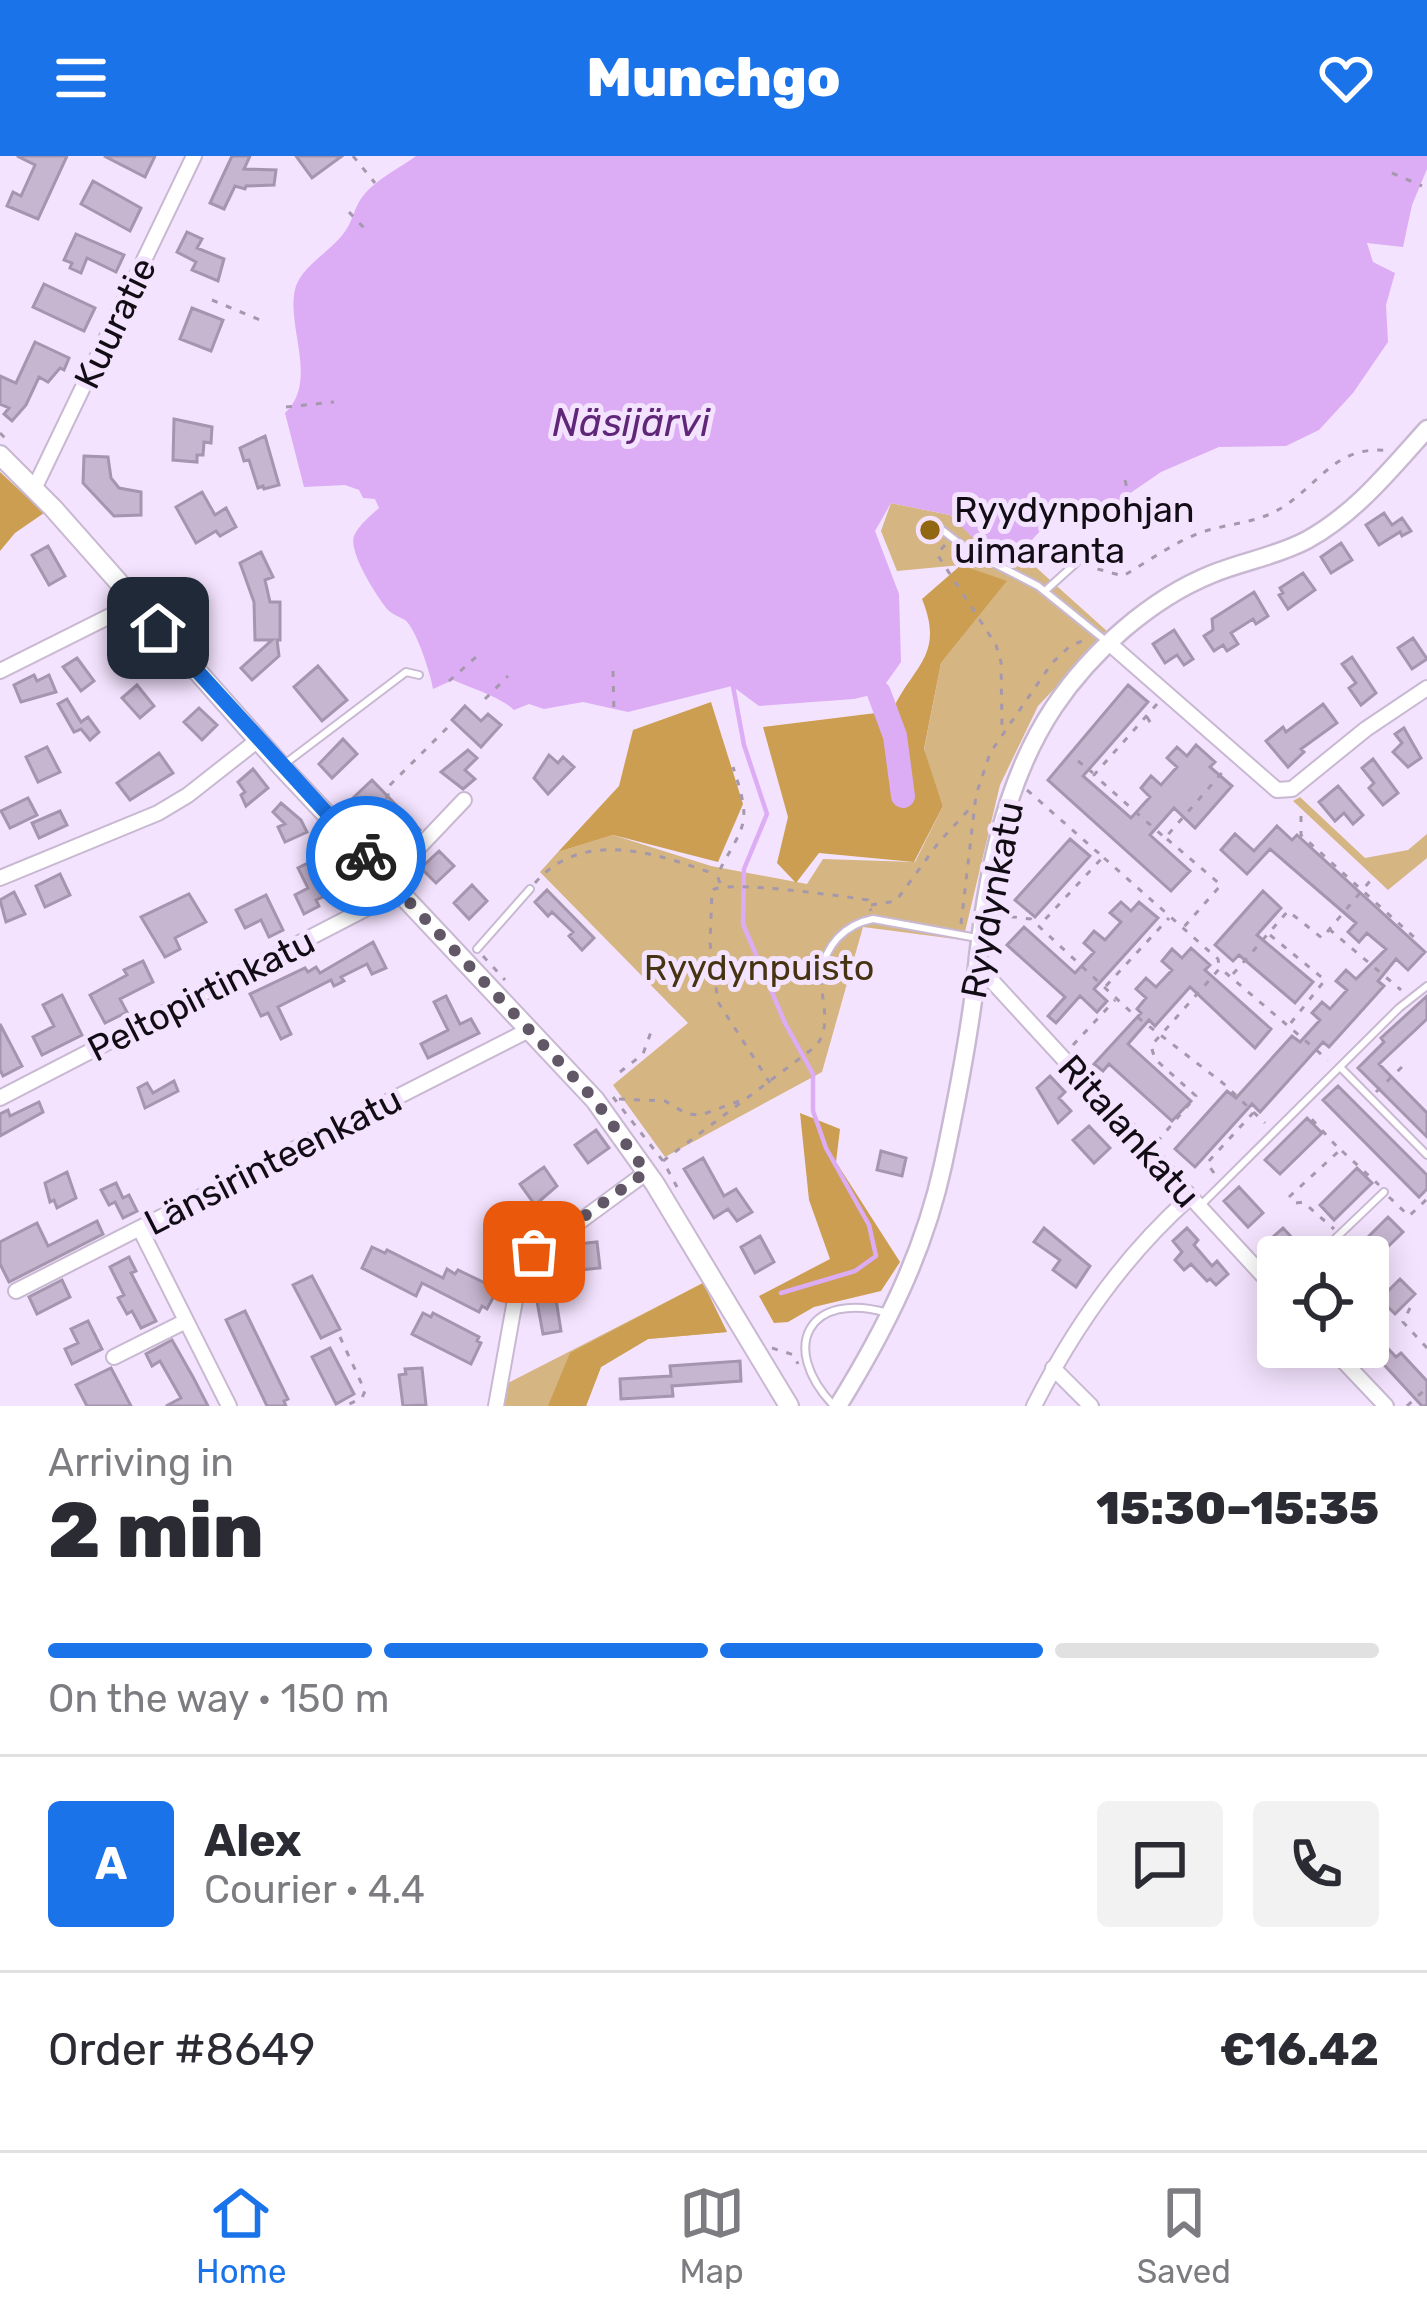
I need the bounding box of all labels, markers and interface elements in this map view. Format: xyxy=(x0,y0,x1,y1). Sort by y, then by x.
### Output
icon: menu xyxy=(48,45,114,111)
icon: heart xyxy=(1313,45,1379,111)
text: Munchgo xyxy=(586,46,841,110)
street label: Kuuratie xyxy=(65,251,165,395)
water label: Näsijärvi xyxy=(552,400,712,446)
place label: Ryydynpohjan uimaranta xyxy=(954,488,1195,572)
marker: Ryydynpohjan uimaranta xyxy=(917,517,943,543)
pin xyxy=(107,577,209,679)
icon: home xyxy=(125,595,191,661)
courier xyxy=(306,796,426,916)
street label: Ryydynkatu xyxy=(952,798,1032,1002)
icon: bike xyxy=(333,823,399,889)
street label: Peltopirtinkatu xyxy=(80,919,322,1071)
park label: Ryydynpuisto xyxy=(644,946,874,989)
street label: Ritalankatu xyxy=(1049,1046,1209,1216)
street label: Länsirinteenkatu xyxy=(137,1078,409,1244)
pin xyxy=(483,1201,585,1303)
icon: bag xyxy=(501,1219,567,1285)
map controls xyxy=(1257,1236,1389,1368)
button: locate xyxy=(1257,1236,1389,1368)
text: Arriving in xyxy=(48,1440,234,1486)
text: 15:30–15:35 xyxy=(1096,1482,1379,1535)
text: 2 min xyxy=(48,1484,264,1577)
text: On the way · 150 m xyxy=(48,1676,389,1722)
button: chat xyxy=(1097,1801,1223,1927)
button: phone xyxy=(1253,1801,1379,1927)
text: Alex xyxy=(204,1814,302,1867)
text: A xyxy=(95,1837,127,1890)
text: Courier · 4.4 xyxy=(204,1867,425,1913)
text: Order #8649 xyxy=(48,2023,316,2076)
text: €16.42 xyxy=(1220,2023,1379,2076)
tab: Home xyxy=(196,2180,286,2291)
tab: Map xyxy=(679,2180,745,2291)
tab: Saved xyxy=(1137,2180,1231,2291)

